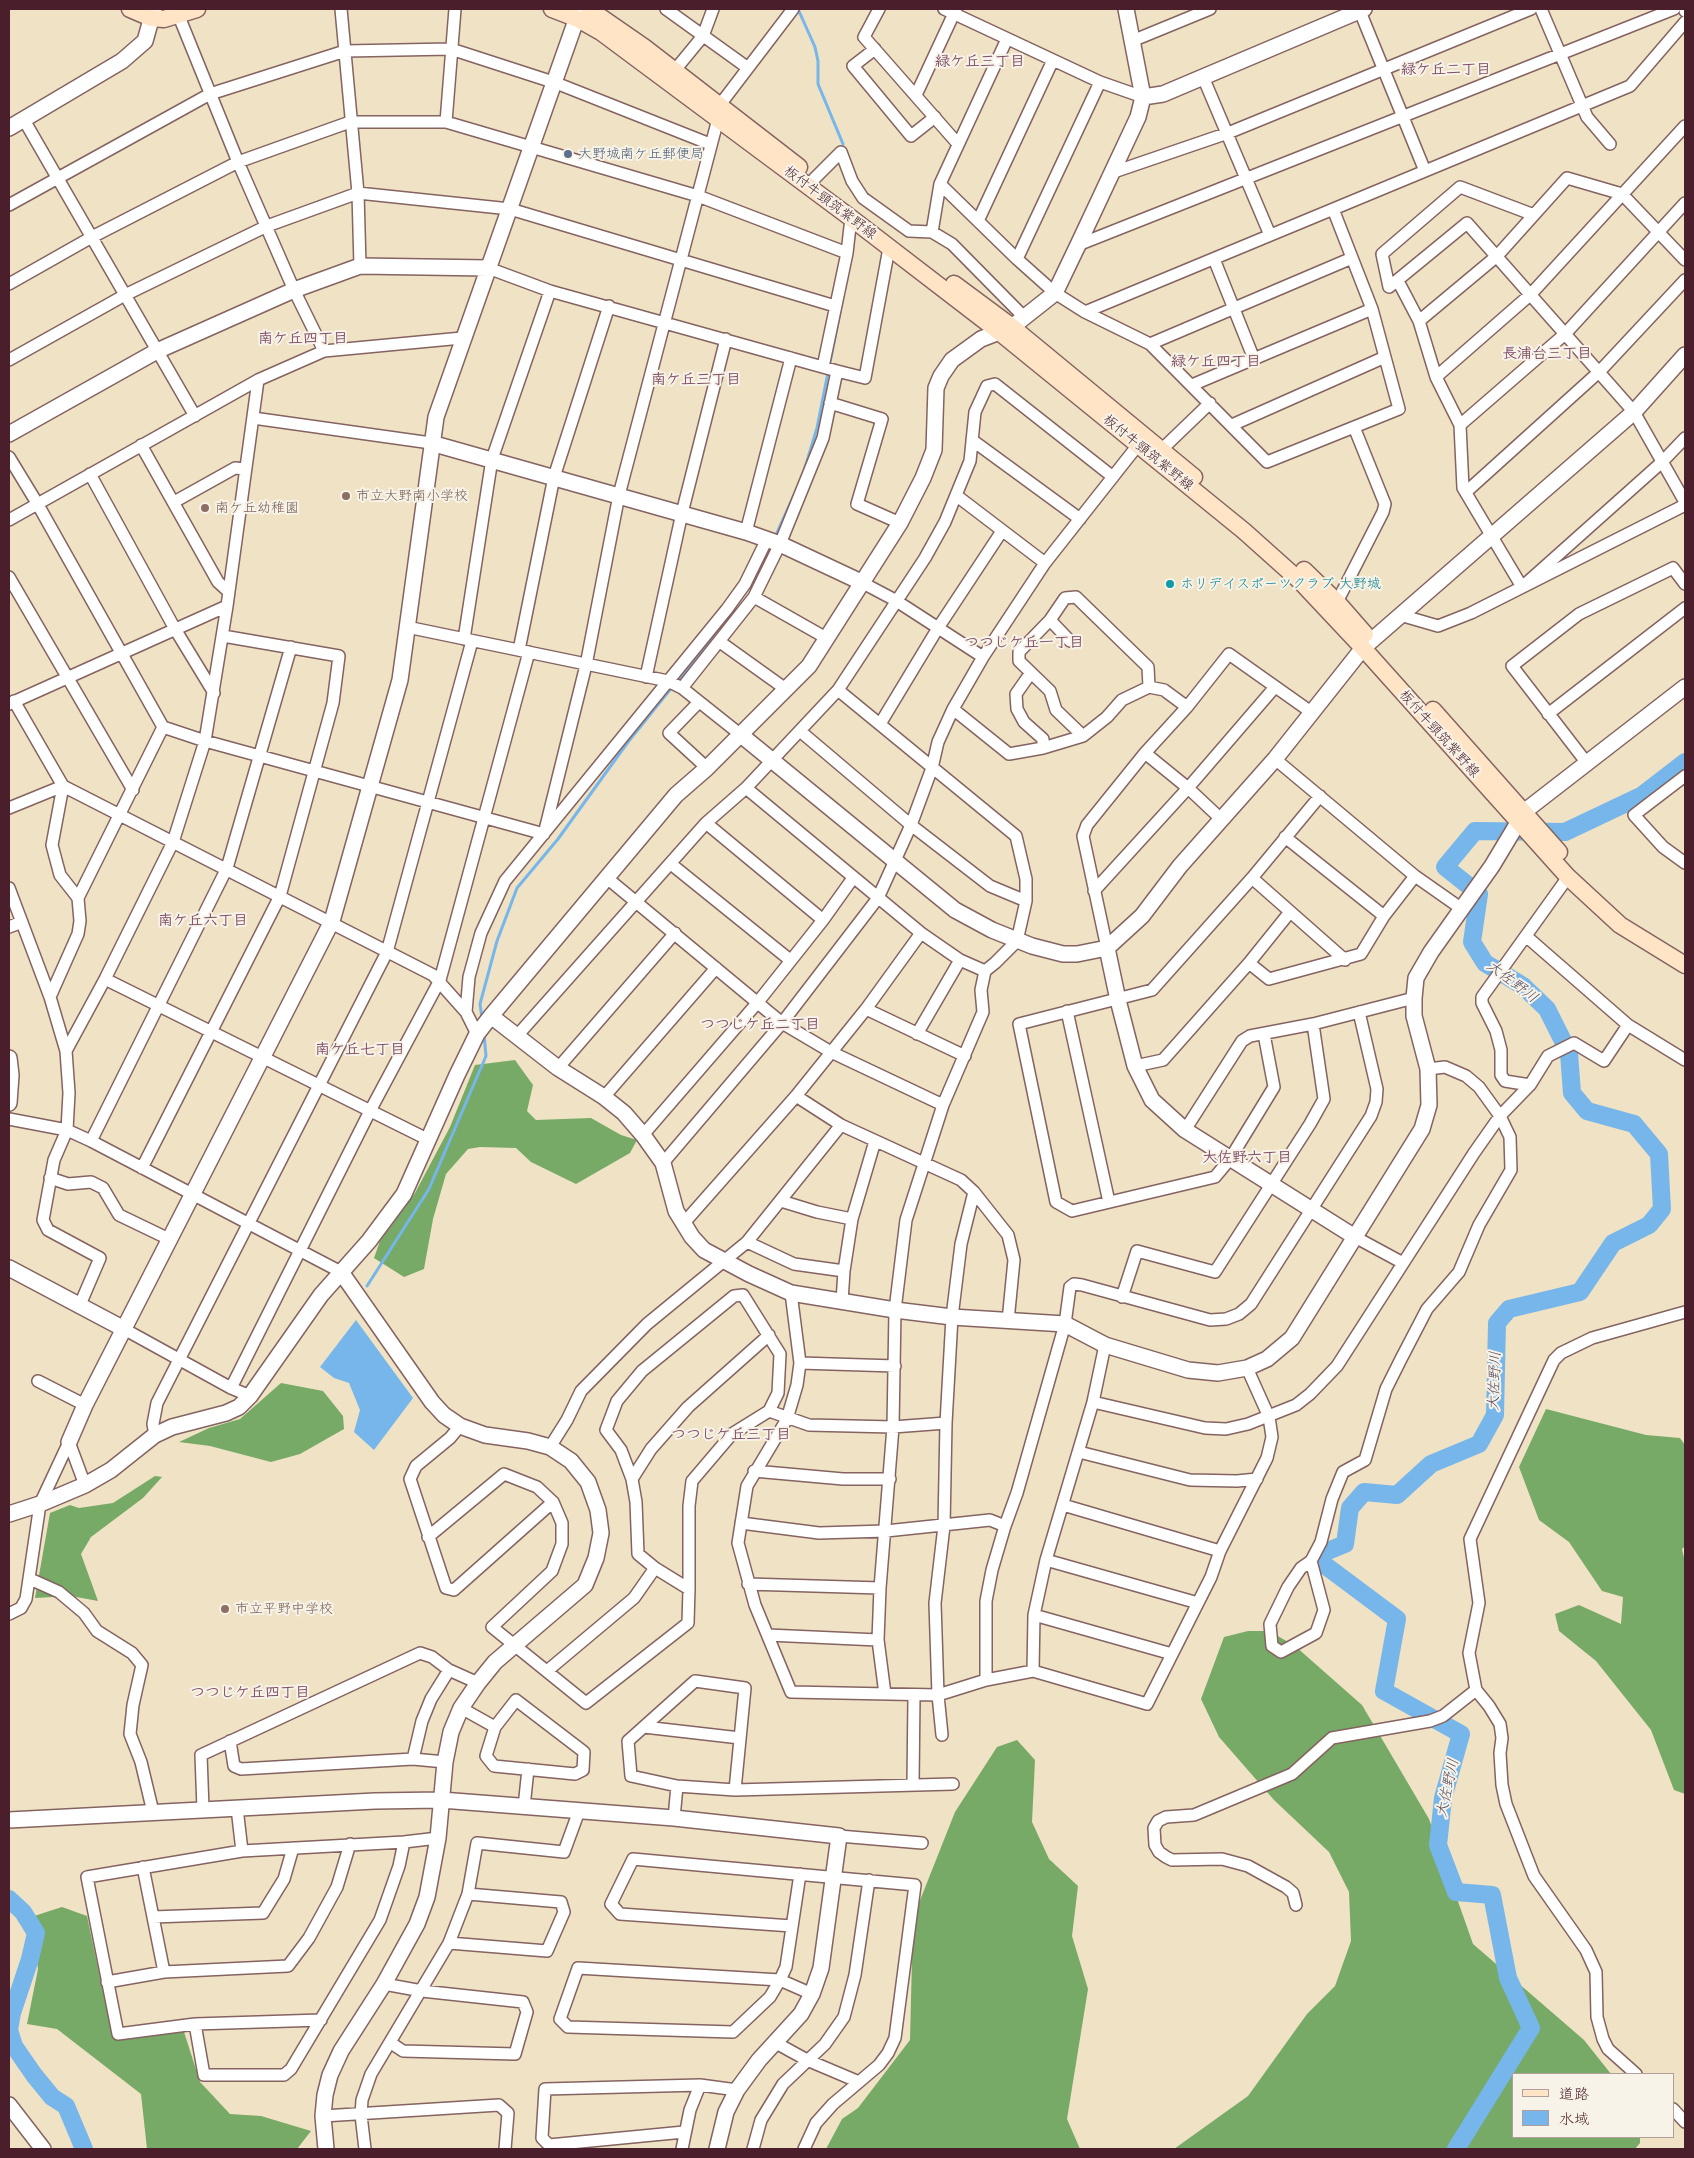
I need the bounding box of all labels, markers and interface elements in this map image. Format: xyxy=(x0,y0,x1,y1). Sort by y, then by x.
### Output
district label: 緑ケ丘三丁目 xyxy=(935,53,1025,71)
district label: 緑ケ丘二丁目 xyxy=(1401,61,1491,79)
place label: 大野城南ケ丘郵便局 xyxy=(578,146,704,162)
marker: 大野城南ケ丘郵便局 xyxy=(562,148,574,160)
street label: 板付牛頸筑紫野線 xyxy=(780,163,880,243)
district label: 南ケ丘四丁目 xyxy=(258,330,348,348)
district label: 長浦台三丁目 xyxy=(1502,345,1592,363)
district label: 緑ケ丘四丁目 xyxy=(1171,353,1261,371)
district label: 南ケ丘三丁目 xyxy=(651,371,741,389)
street label: 板付牛頸筑紫野線 xyxy=(1099,411,1197,495)
place label: 市立大野南小学校 xyxy=(356,488,468,504)
marker: 市立大野南小学校 xyxy=(340,490,352,502)
place label: 南ケ丘幼稚園 xyxy=(215,500,299,516)
marker: 南ケ丘幼稚園 xyxy=(199,502,211,514)
place label: ホリデイスポーツクラブ 大野城 xyxy=(1180,576,1381,592)
marker: ホリデイスポーツクラブ 大野城 xyxy=(1164,578,1176,590)
district label: つつじケ丘一丁目 xyxy=(964,634,1084,652)
street label: 板付牛頸筑紫野線 xyxy=(1395,687,1483,781)
district label: 南ケ丘六丁目 xyxy=(158,912,248,930)
water label: 大佐野川 xyxy=(1483,957,1541,1007)
district label: つつじケ丘二丁目 xyxy=(700,1016,820,1034)
district label: 南ケ丘七丁目 xyxy=(315,1041,405,1059)
district label: 大佐野六丁目 xyxy=(1202,1149,1292,1167)
water label: 大佐野川 xyxy=(1485,1351,1505,1411)
district label: つつじケ丘三丁目 xyxy=(671,1426,791,1444)
place label: 市立平野中学校 xyxy=(235,1601,333,1617)
marker: 市立平野中学校 xyxy=(219,1603,231,1615)
district label: つつじケ丘四丁目 xyxy=(190,1684,310,1702)
water label: 大佐野川 xyxy=(1433,1757,1463,1819)
legend xyxy=(1512,2073,1674,2138)
text: 道路 xyxy=(1559,2084,1589,2104)
text: 水域 xyxy=(1559,2109,1589,2129)

